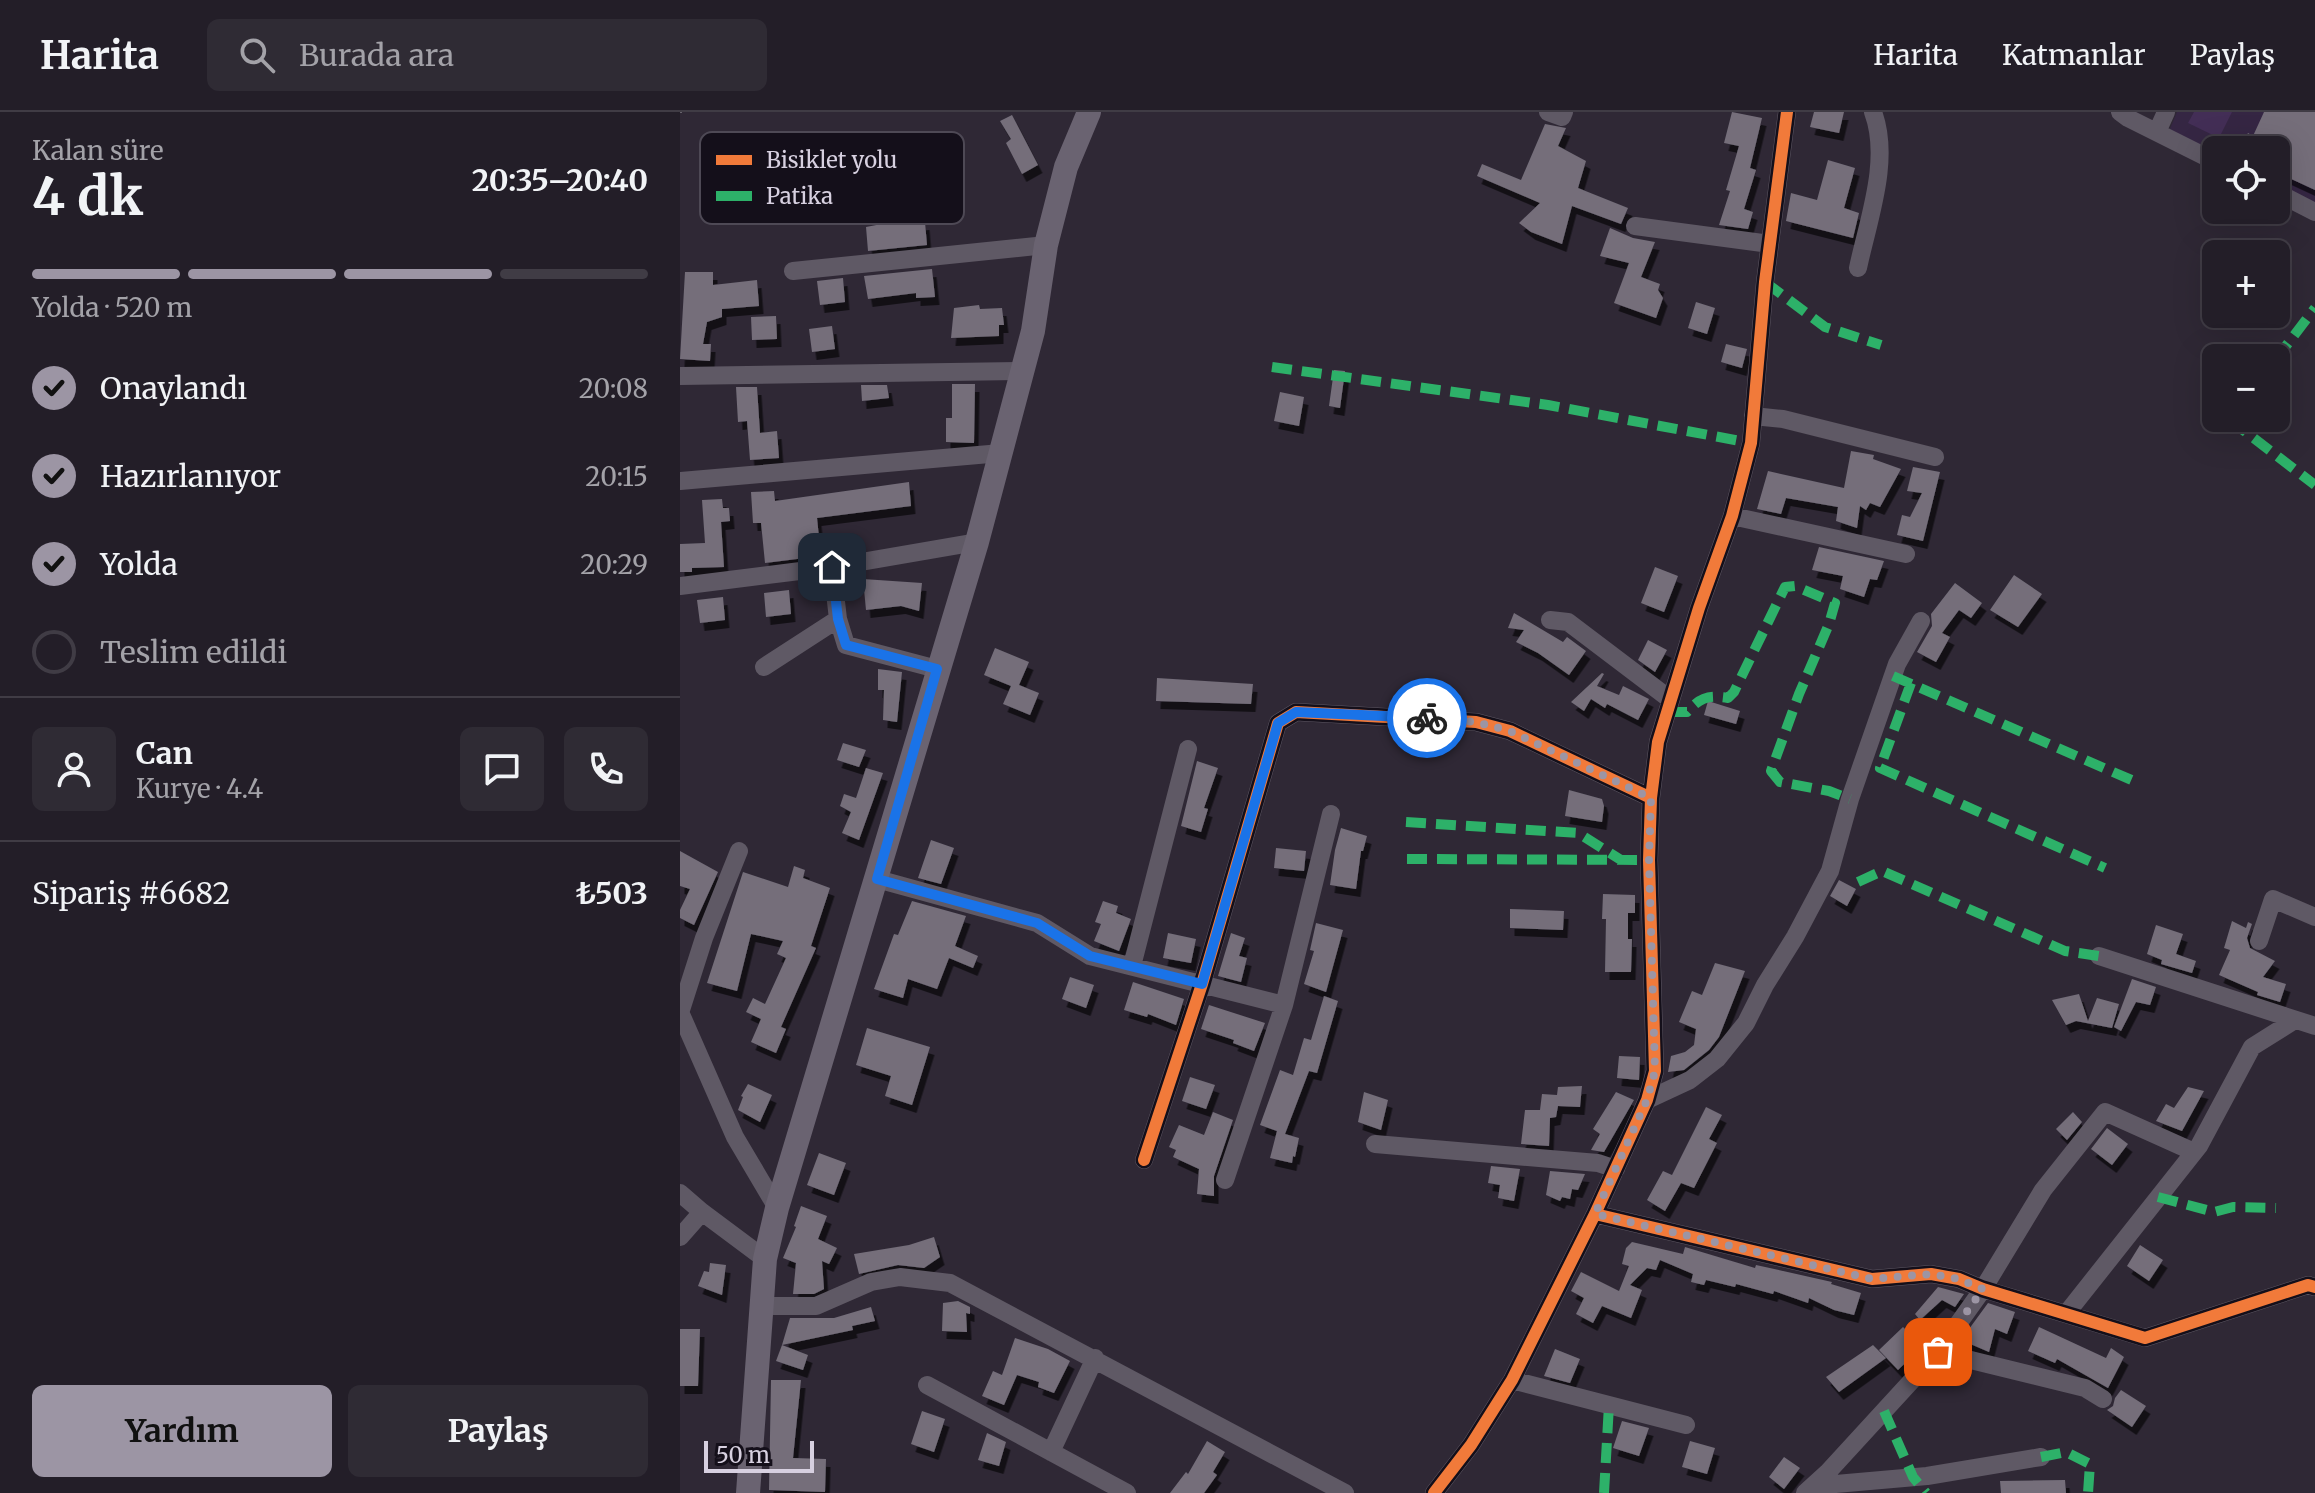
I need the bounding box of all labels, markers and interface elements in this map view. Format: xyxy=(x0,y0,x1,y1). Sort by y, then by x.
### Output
search box xyxy=(207,19,767,91)
text: Harita xyxy=(40,32,159,79)
icon: search xyxy=(235,33,279,77)
text: Burada ara xyxy=(299,36,454,74)
text: Harita xyxy=(1873,37,1958,73)
text: Katmanlar xyxy=(2002,37,2146,73)
text: Paylaş xyxy=(2190,37,2275,73)
legend xyxy=(700,132,964,224)
text: Kalan süre xyxy=(32,134,164,167)
map controls xyxy=(2202,136,2290,432)
button: locate xyxy=(2202,136,2290,224)
text: Bisiklet yolu xyxy=(766,146,897,174)
text: 20:35–20:40 xyxy=(472,161,648,199)
text: 4 dk xyxy=(32,164,143,229)
text: Patika xyxy=(766,182,833,210)
button: + xyxy=(2202,240,2290,328)
text: Yolda · 520 m xyxy=(32,291,192,324)
button: − xyxy=(2202,344,2290,432)
icon: check xyxy=(32,366,76,410)
text: Onaylandı xyxy=(100,369,247,407)
text: 20:08 xyxy=(579,372,648,405)
icon: check xyxy=(32,454,76,498)
text: Hazırlanıyor xyxy=(100,457,281,495)
text: 20:15 xyxy=(585,460,648,493)
pin xyxy=(798,533,866,601)
icon: check xyxy=(32,542,76,586)
text: Yolda xyxy=(100,545,178,583)
icon: home xyxy=(810,545,854,589)
text: 20:29 xyxy=(580,548,648,581)
text: Teslim edildi xyxy=(100,633,287,671)
courier xyxy=(1387,678,1467,758)
icon: bike xyxy=(1405,696,1449,740)
button: person xyxy=(32,727,116,811)
button: chat xyxy=(460,727,544,811)
button: phone xyxy=(564,727,648,811)
text: Can xyxy=(136,734,193,772)
text: Kurye · 4.4 xyxy=(136,772,263,805)
text: Sipariş #6682 xyxy=(32,874,230,912)
text: ₺503 xyxy=(575,874,648,912)
pin xyxy=(1904,1318,1972,1386)
icon: bag xyxy=(1916,1330,1960,1374)
button: Yardım xyxy=(32,1385,332,1477)
button: Paylaş xyxy=(348,1385,648,1477)
scale bar xyxy=(704,1437,814,1473)
text: 50 m xyxy=(716,1441,770,1469)

